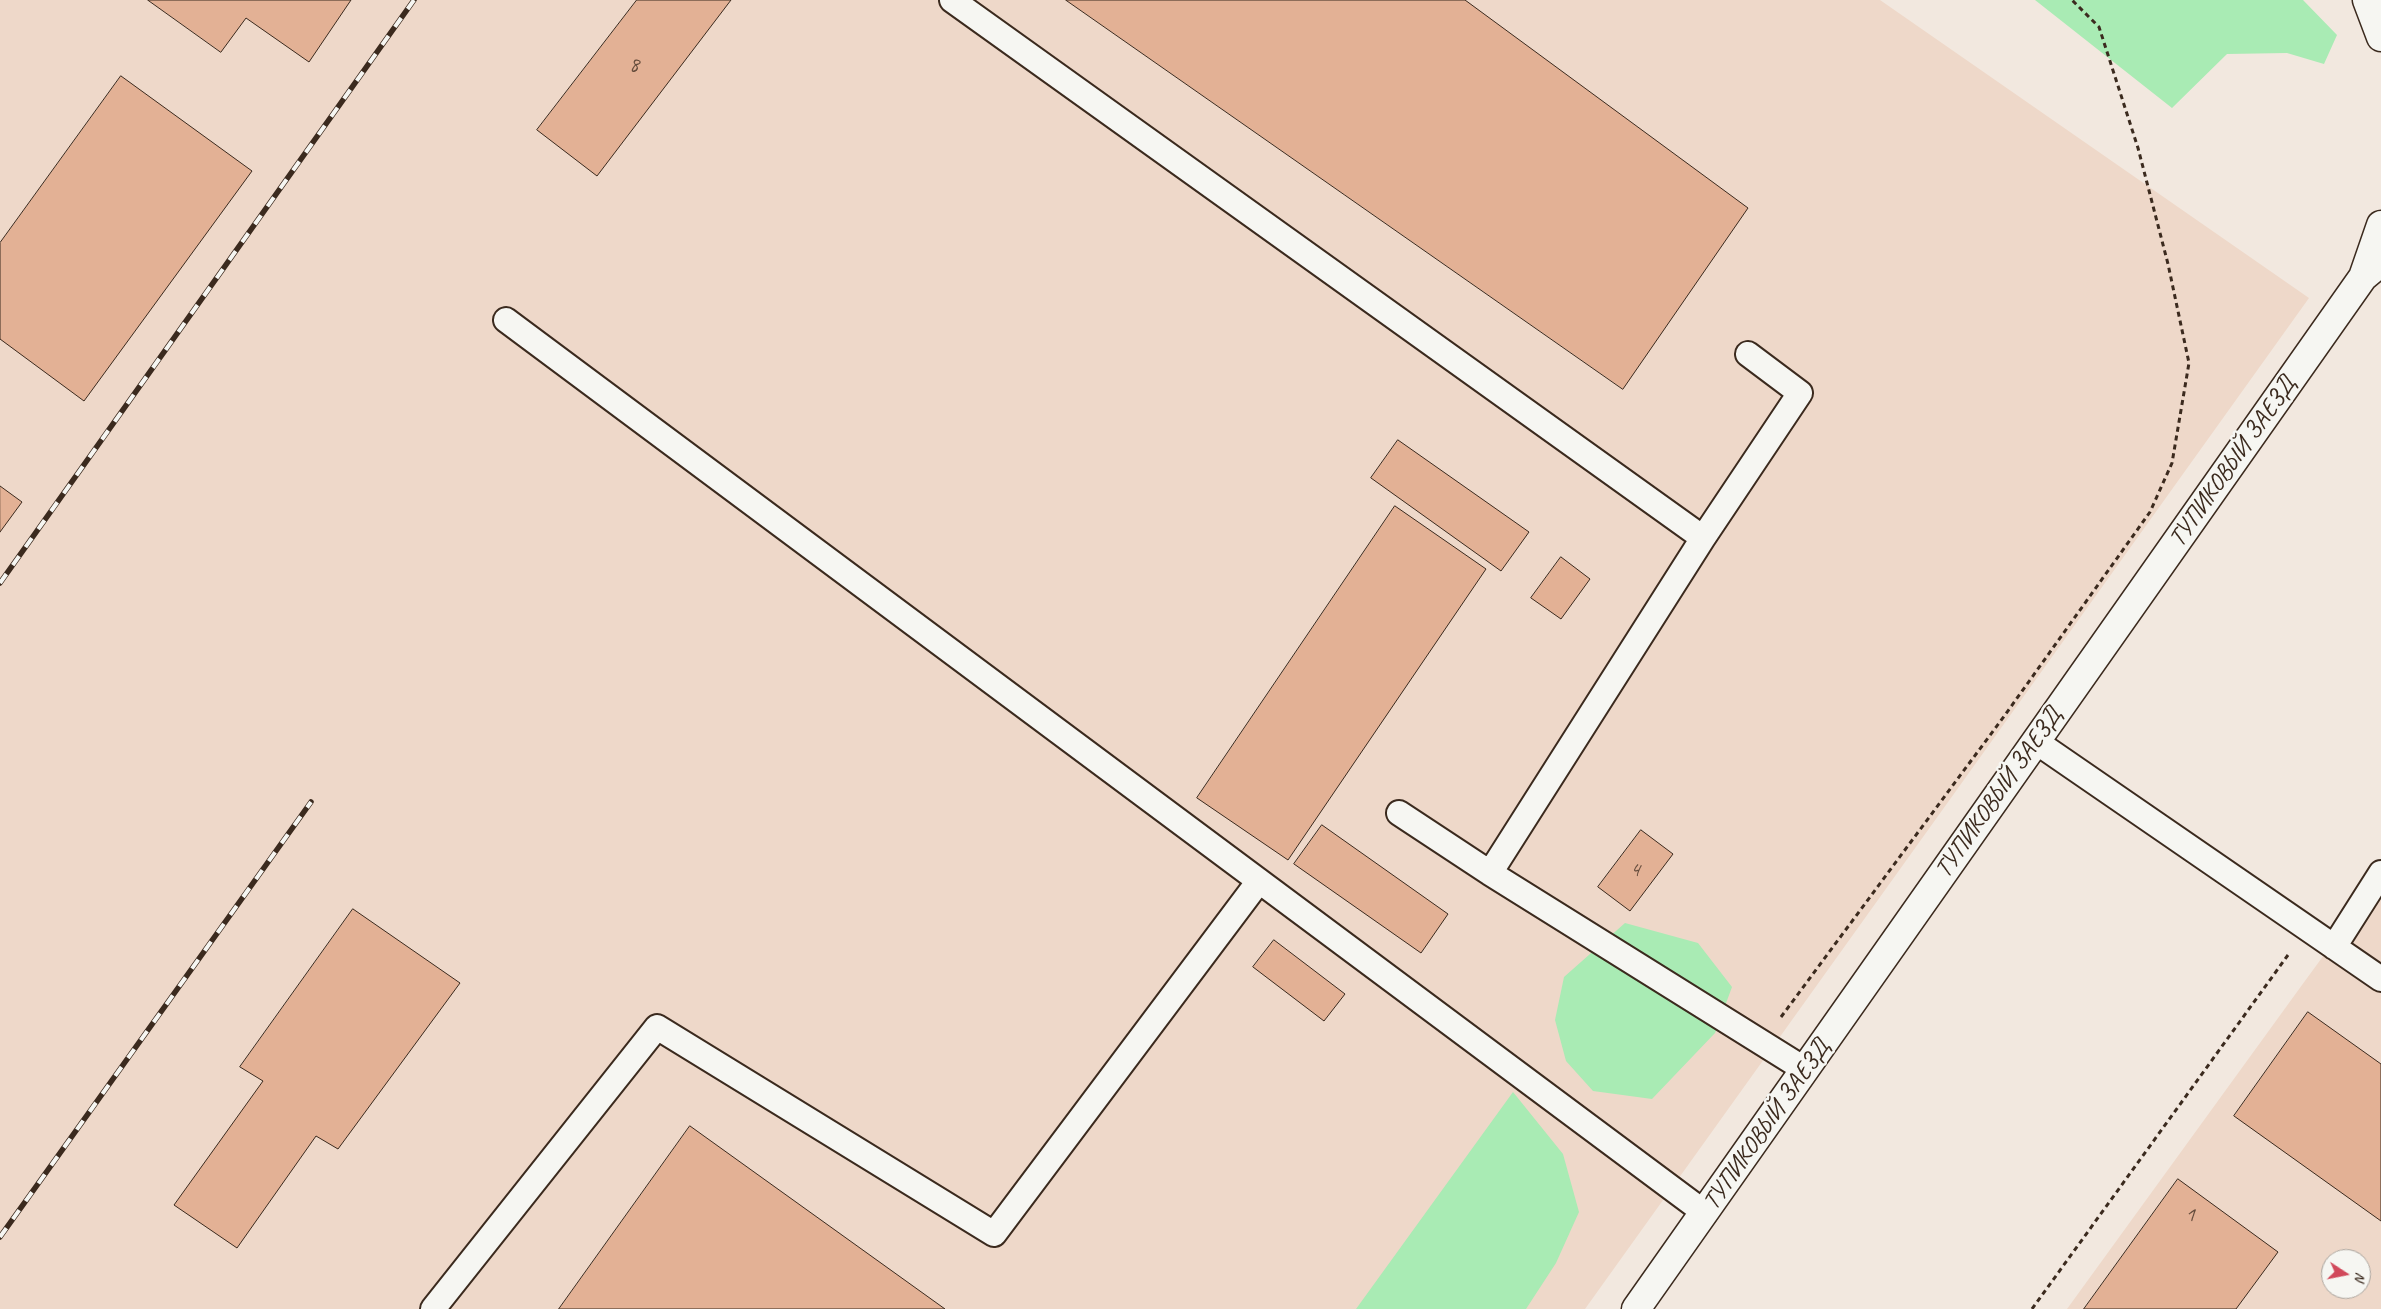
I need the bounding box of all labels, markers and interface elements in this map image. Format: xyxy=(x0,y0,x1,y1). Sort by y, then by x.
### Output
house number: 8 xyxy=(629,52,639,78)
street label: ТУПИКОВЫЙ ЗАЕЗД xyxy=(2163,371,2303,553)
street label: ТУПИКОВЫЙ ЗАЕЗД xyxy=(1929,702,2069,884)
house number: 4 xyxy=(1630,857,1640,883)
street label: ТУПИКОВЫЙ ЗАЕЗД xyxy=(1697,1034,1837,1216)
house number: 1 xyxy=(2185,1202,2195,1228)
north arrow xyxy=(2321,1249,2371,1299)
text: N xyxy=(2351,1271,2369,1283)

